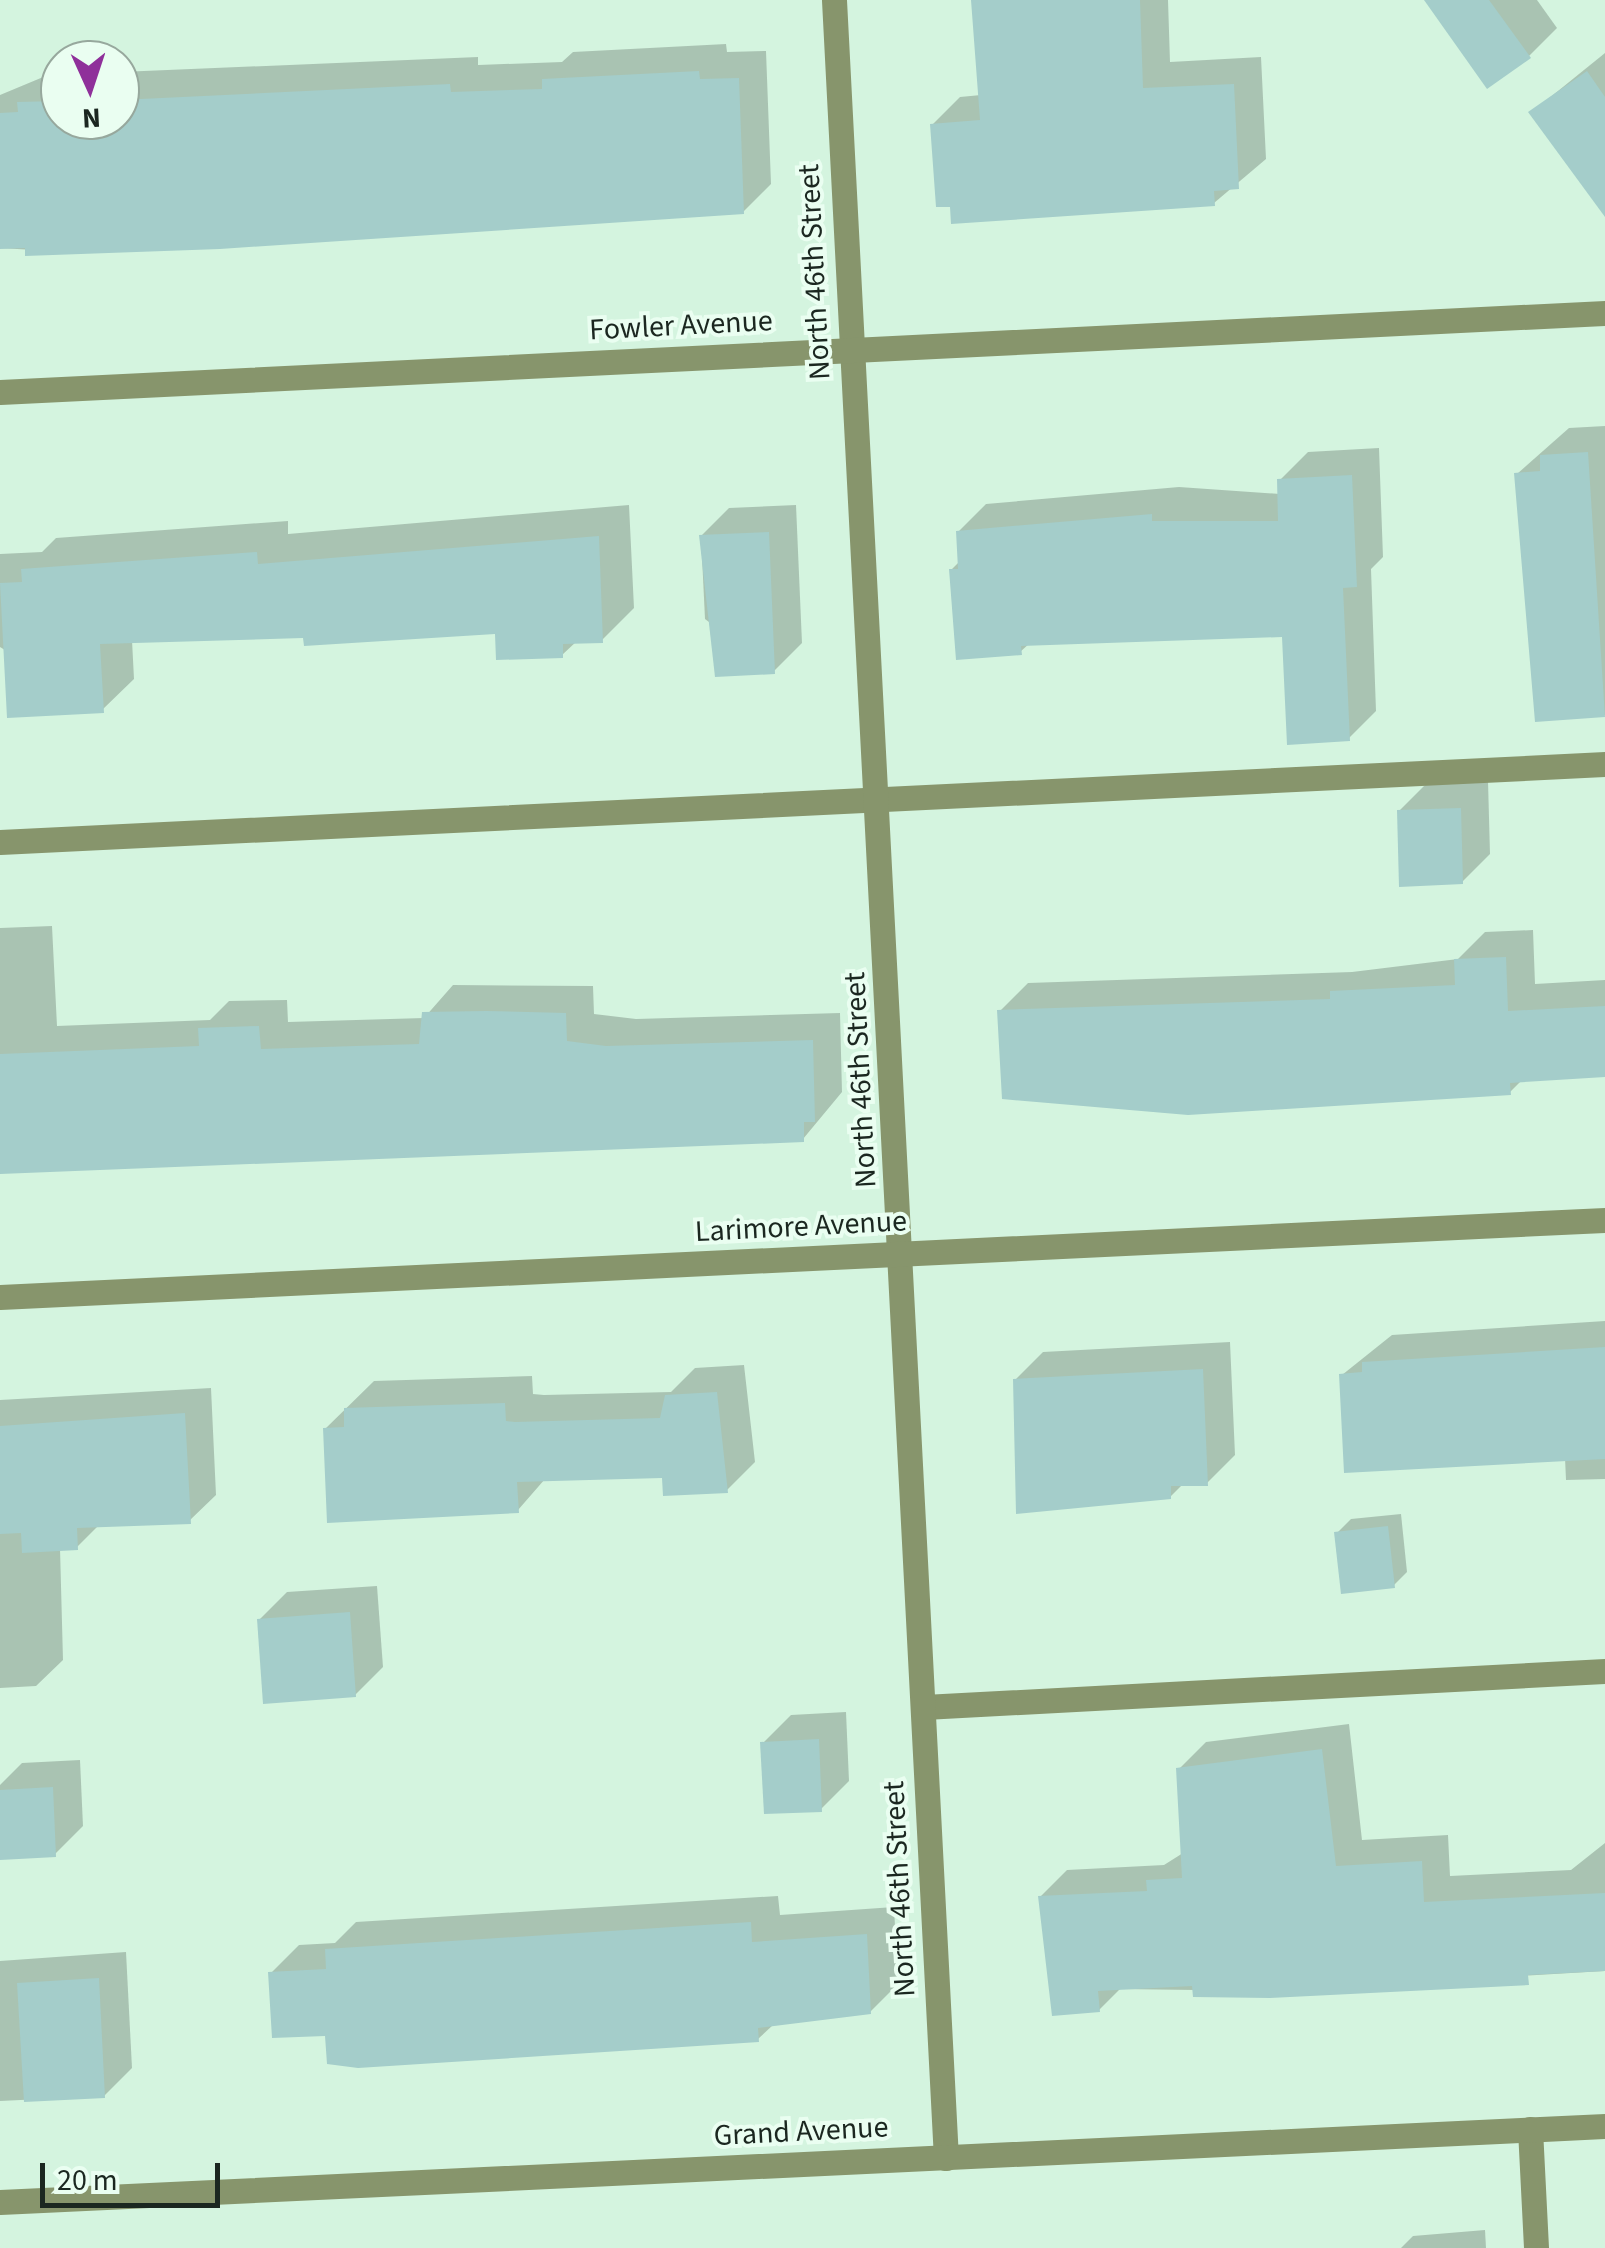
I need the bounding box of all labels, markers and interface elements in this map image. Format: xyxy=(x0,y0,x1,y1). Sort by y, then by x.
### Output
north arrow xyxy=(40,40,140,140)
text: N xyxy=(81,98,102,138)
street label: North 46th Street xyxy=(791,163,839,381)
street label: Fowler Avenue xyxy=(588,303,774,349)
street label: North 46th Street xyxy=(837,971,885,1189)
street label: Larimore Avenue xyxy=(694,1203,908,1251)
street label: North 46th Street xyxy=(876,1780,924,1998)
street label: Grand Avenue xyxy=(713,2109,889,2155)
scale bar xyxy=(45,2143,225,2205)
text: 20 m xyxy=(57,2159,118,2202)

